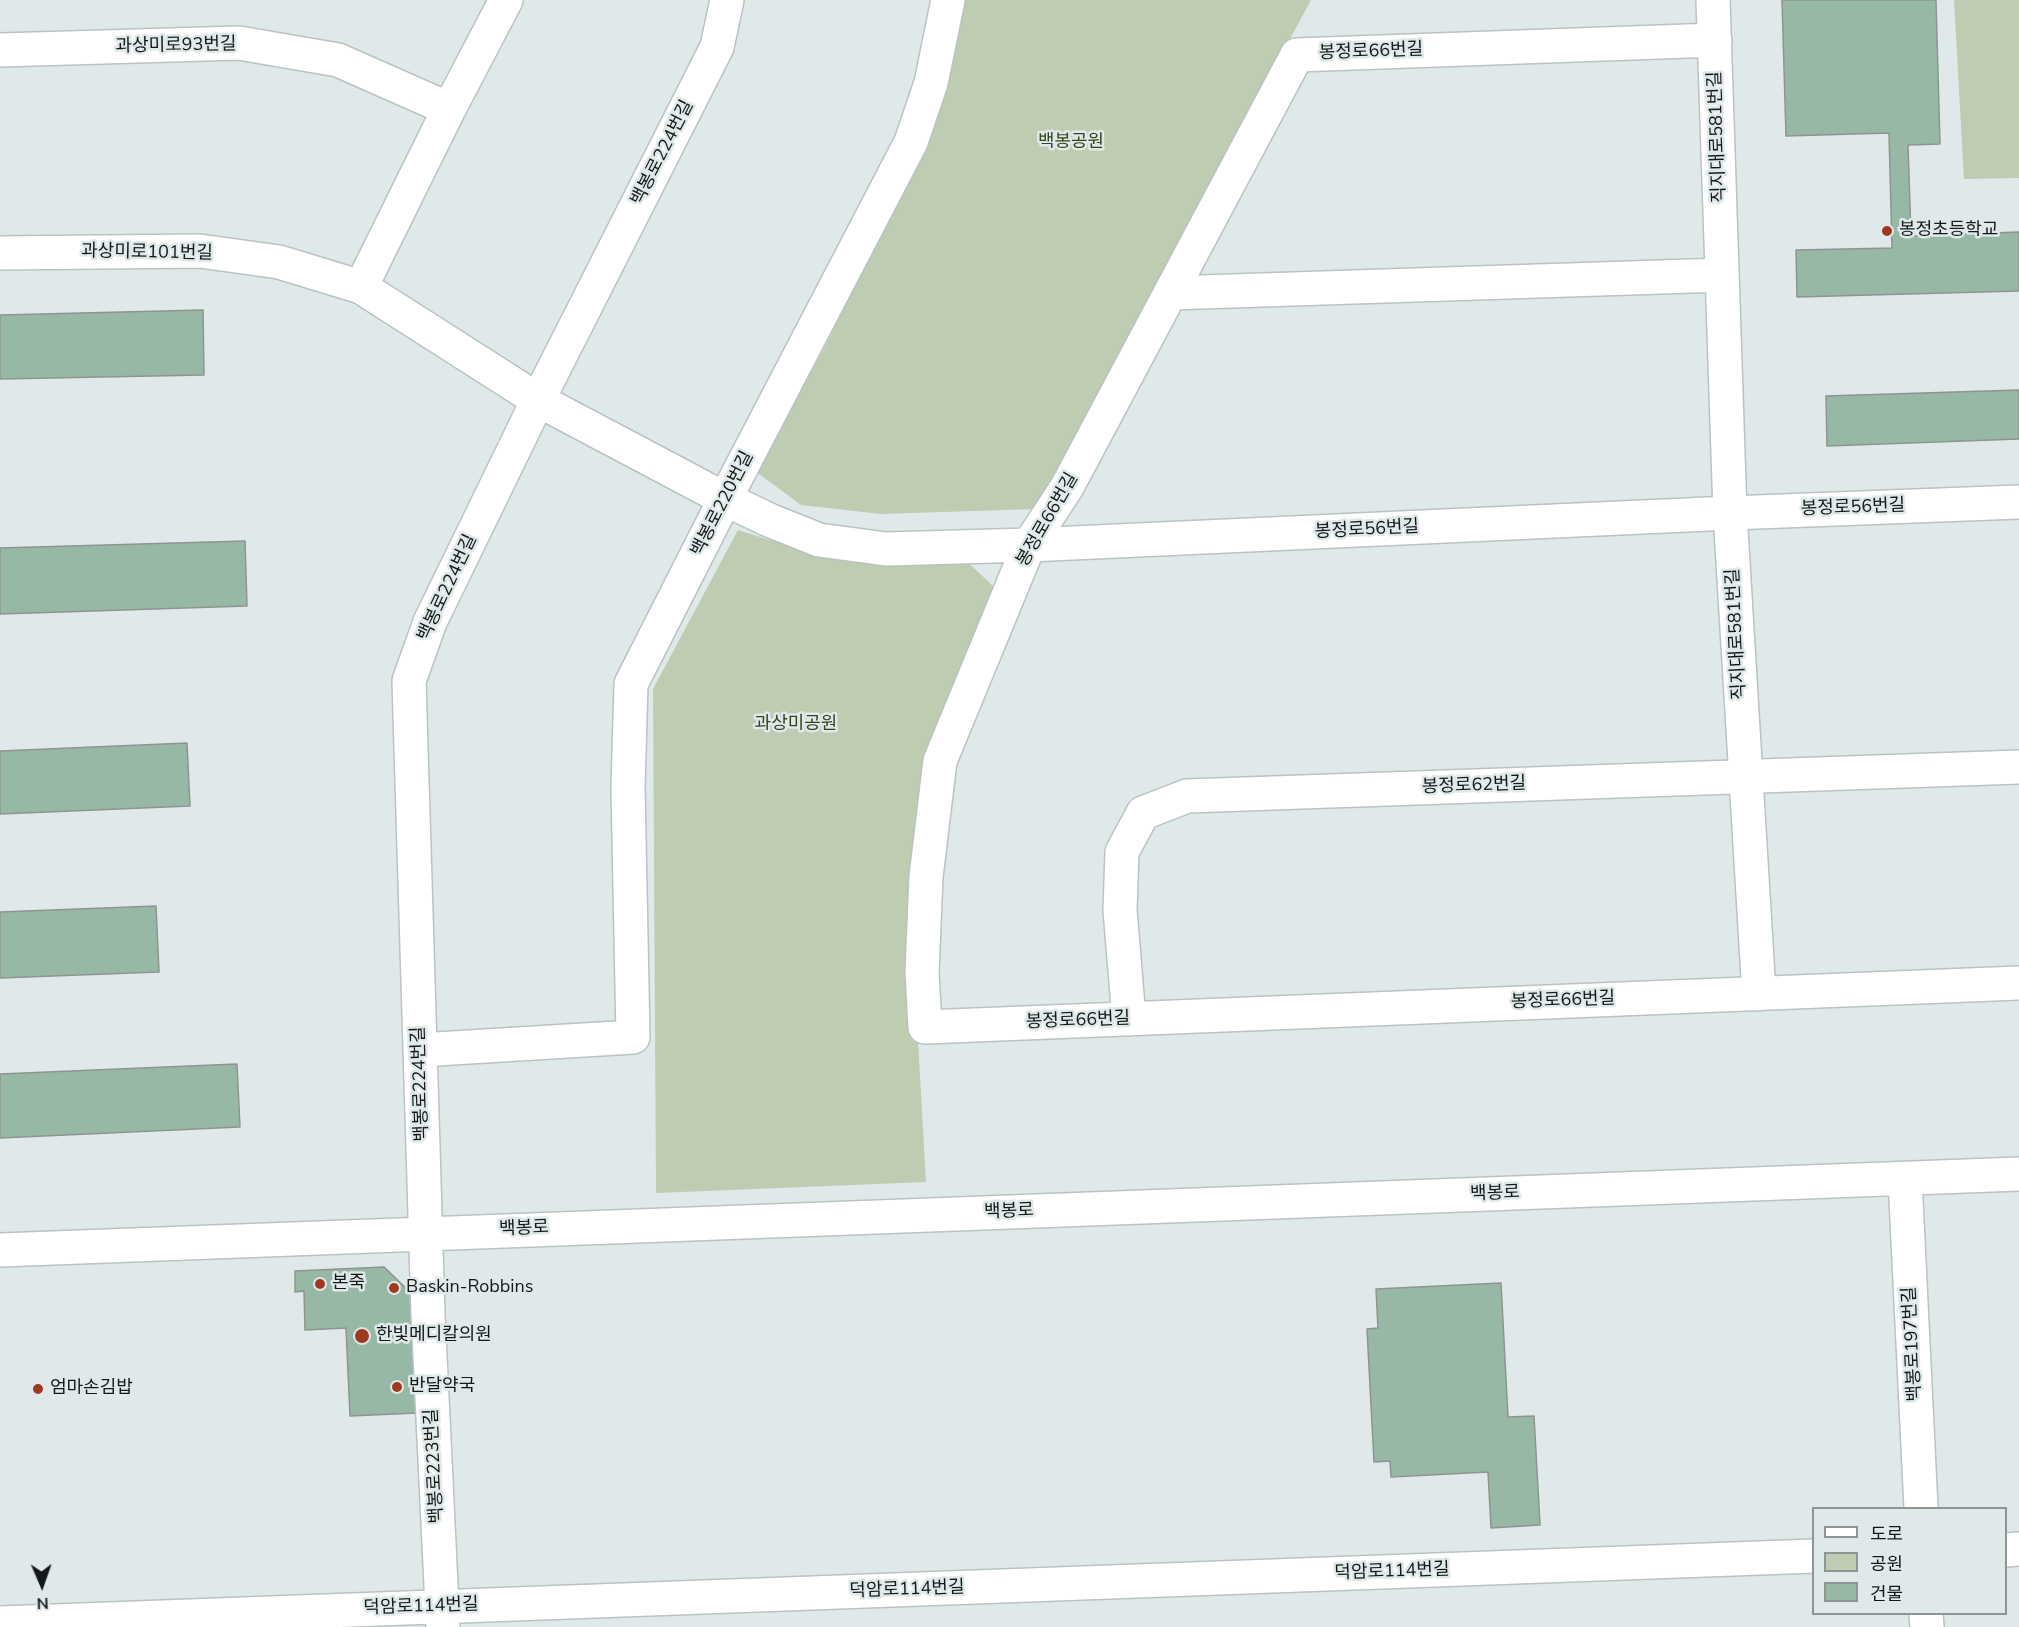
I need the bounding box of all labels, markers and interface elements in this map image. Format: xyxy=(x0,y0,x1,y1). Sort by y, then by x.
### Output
street label: 과상미로93번길 xyxy=(115,34,237,58)
street label: 봉정로66번길 xyxy=(1318,39,1424,65)
street label: 직지대로581번길 xyxy=(1705,71,1731,203)
street label: 백봉로224번길 xyxy=(627,97,699,209)
park label: 백봉공원 xyxy=(1038,132,1104,154)
place label: 봉정초등학교 xyxy=(1899,220,1998,242)
marker: 봉정초등학교 xyxy=(1880,224,1894,238)
street label: 과상미로101번길 xyxy=(81,241,213,265)
street label: 백봉로220번길 xyxy=(687,448,759,560)
street label: 봉정로66번길 xyxy=(1013,469,1083,571)
street label: 봉정로56번길 xyxy=(1800,495,1906,521)
street label: 봉정로56번길 xyxy=(1314,516,1420,544)
street label: 백봉로224번길 xyxy=(414,531,482,645)
street label: 직지대로581번길 xyxy=(1723,568,1751,700)
park label: 과상미공원 xyxy=(755,714,837,736)
street label: 봉정로62번길 xyxy=(1421,773,1527,799)
street label: 봉정로66번길 xyxy=(1510,988,1616,1014)
street label: 봉정로66번길 xyxy=(1025,1008,1131,1034)
street label: 백봉로224번길 xyxy=(408,1026,434,1142)
street label: 백봉로 xyxy=(1470,1182,1520,1206)
street label: 백봉로 xyxy=(984,1200,1034,1224)
street label: 백봉로 xyxy=(499,1217,549,1241)
place label: 본죽 xyxy=(332,1273,365,1295)
marker: 본죽 xyxy=(313,1277,327,1291)
place label: Baskin-Robbins xyxy=(406,1277,533,1299)
marker: Baskin-Robbins xyxy=(387,1281,401,1295)
street label: 백봉로197번길 xyxy=(1899,1286,1927,1402)
place label: 한빛메디칼의원 xyxy=(376,1325,492,1347)
marker: 한빛메디칼의원 xyxy=(353,1327,371,1345)
place label: 반달약국 xyxy=(409,1376,475,1398)
place label: 엄마손김밥 xyxy=(50,1378,133,1400)
marker: 반달약국 xyxy=(390,1380,404,1394)
marker: 엄마손김밥 xyxy=(31,1382,45,1396)
street label: 백봉로223번길 xyxy=(421,1408,449,1524)
legend xyxy=(1812,1507,2007,1615)
text: 도로 xyxy=(1870,1522,1903,1546)
text: 공원 xyxy=(1870,1552,1903,1576)
north arrow xyxy=(12,1555,72,1615)
street label: 덕암로114번길 xyxy=(1334,1559,1450,1585)
street label: 덕암로114번길 xyxy=(849,1577,965,1603)
text: 건물 xyxy=(1870,1582,1903,1606)
text: N xyxy=(36,1592,49,1614)
street label: 덕암로114번길 xyxy=(363,1594,479,1620)

